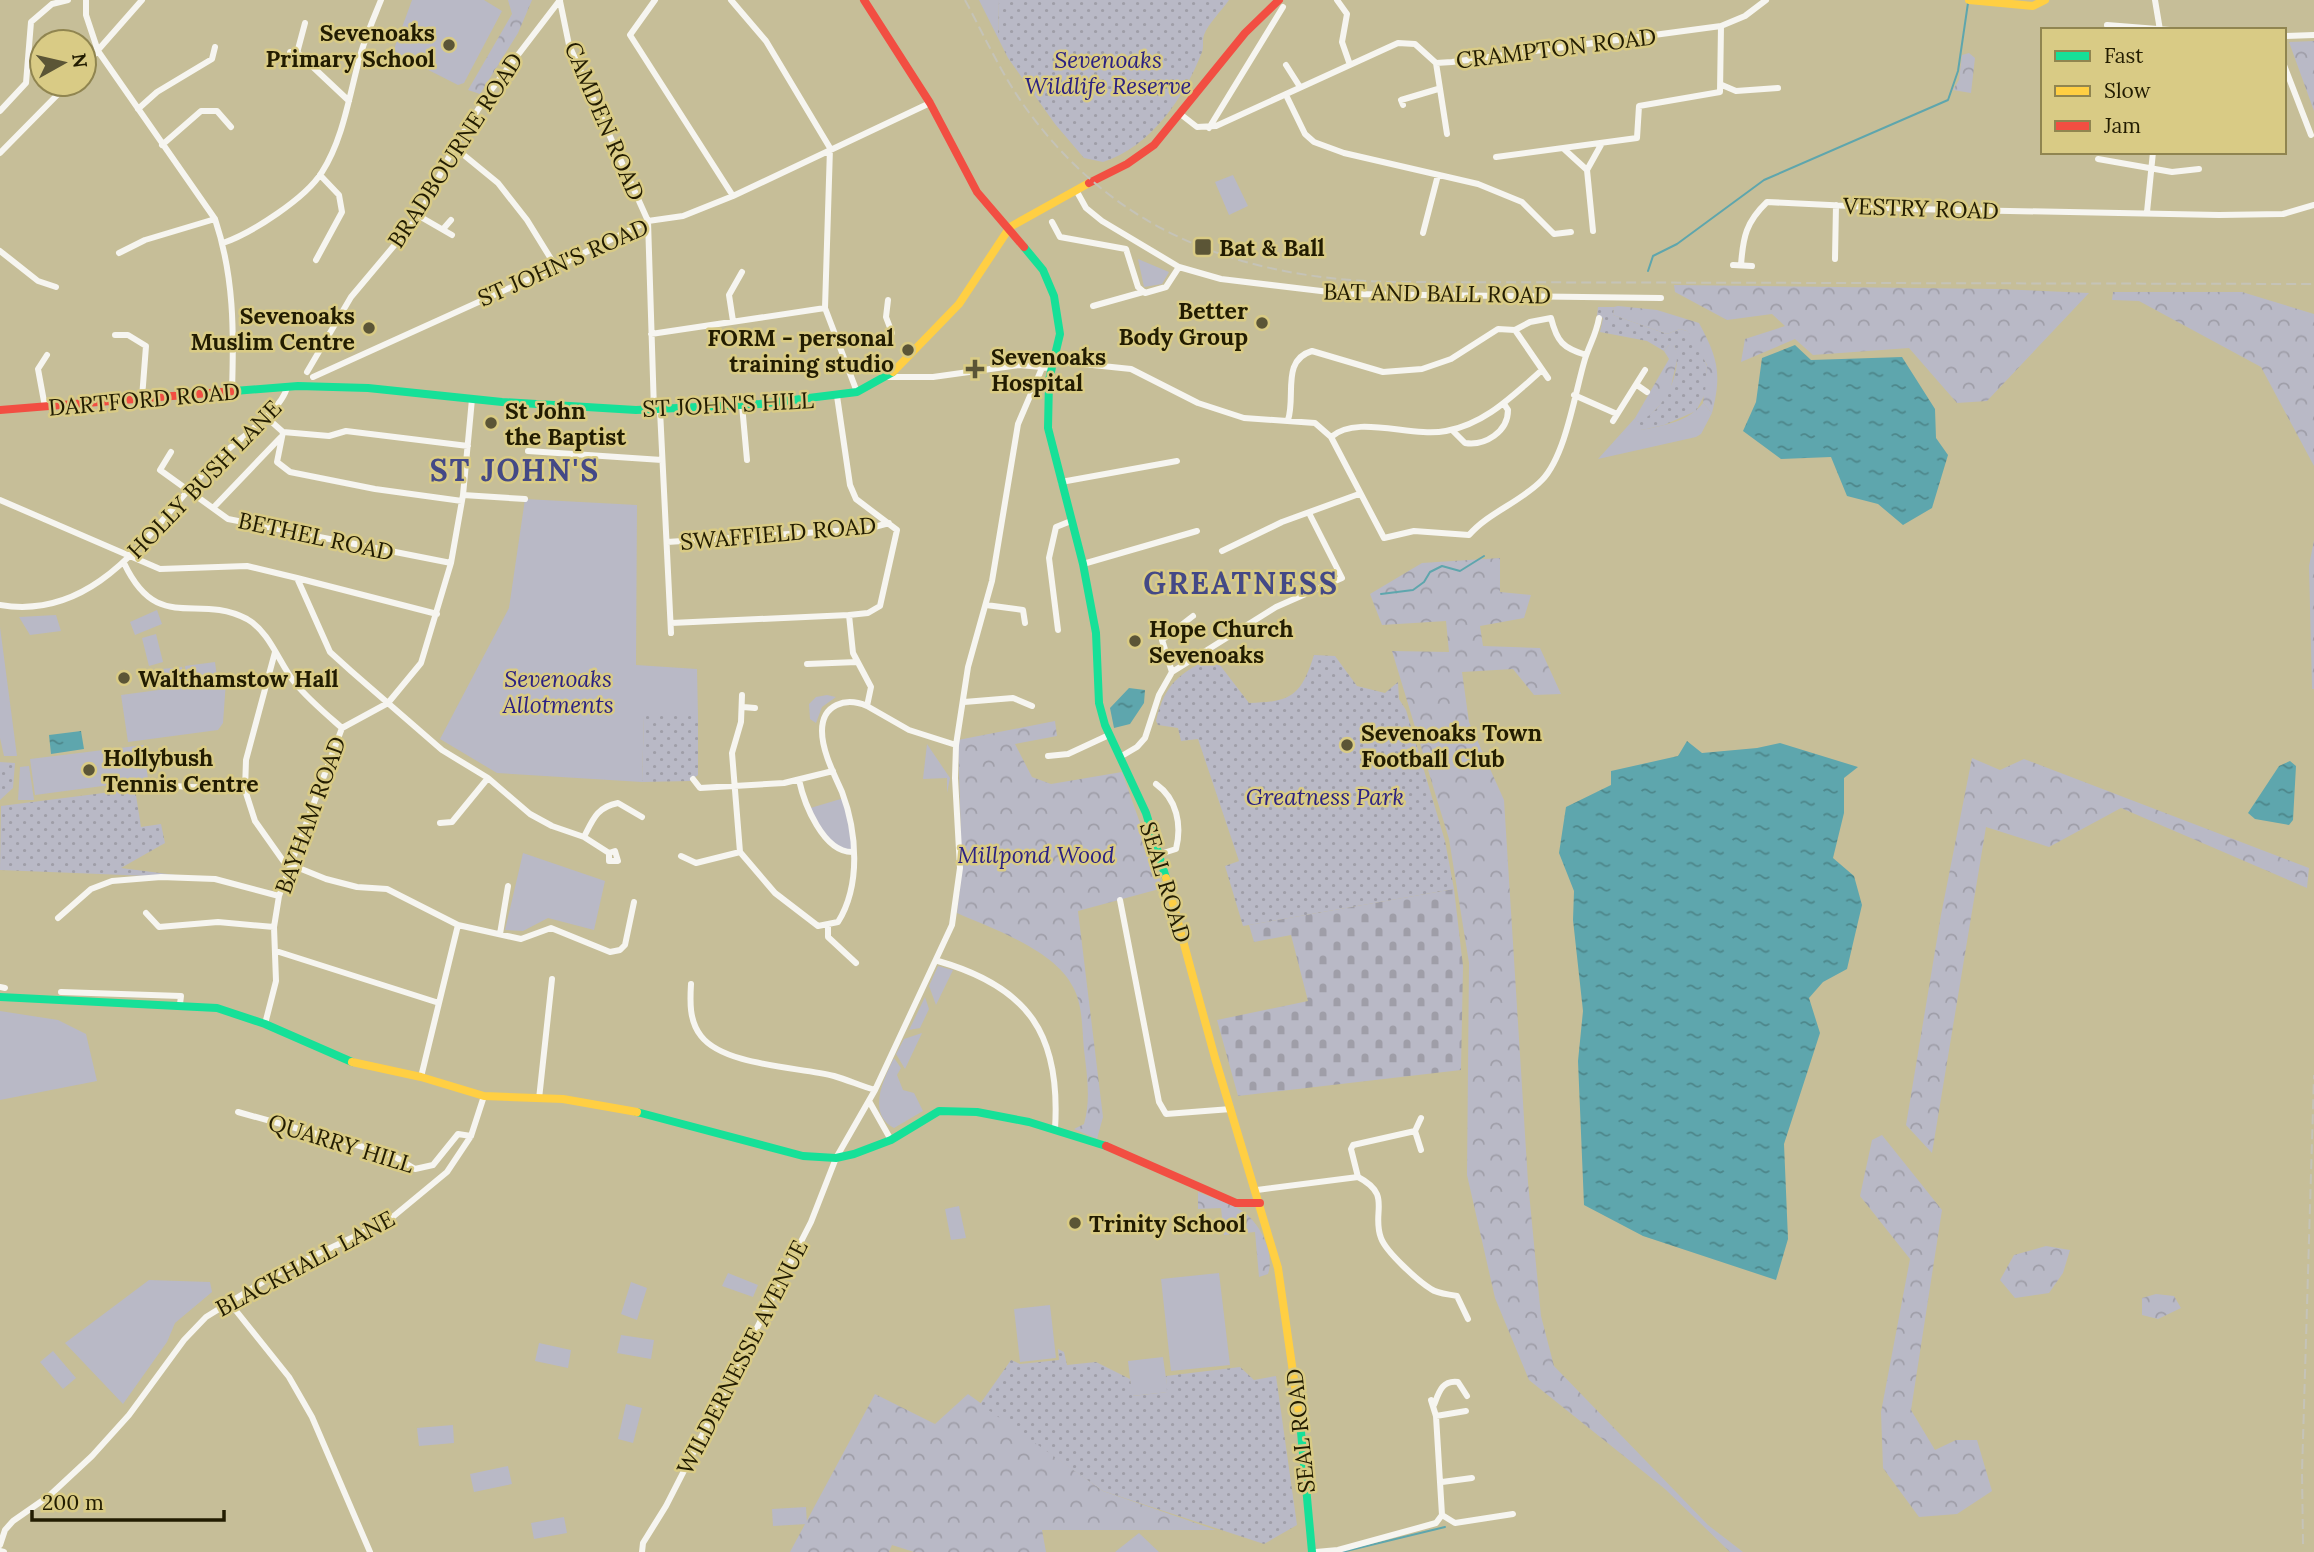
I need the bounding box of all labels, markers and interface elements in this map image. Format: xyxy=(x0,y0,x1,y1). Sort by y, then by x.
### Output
place label: Sevenoaks Primary School xyxy=(265,18,435,73)
street label: CRAMPTON ROAD xyxy=(1454,21,1658,75)
north arrow xyxy=(28,28,98,98)
legend xyxy=(2041,28,2286,154)
marker: Sevenoaks Primary School xyxy=(441,37,457,53)
street label: CAMDEN ROAD xyxy=(558,37,652,205)
text: Fast xyxy=(2104,42,2144,69)
park label: Sevenoaks Wildlife Reserve xyxy=(1024,45,1192,100)
street label: BRADBOURNE ROAD xyxy=(381,47,529,253)
text: N xyxy=(67,52,93,70)
text: Slow xyxy=(2104,77,2151,104)
text: Jam xyxy=(2103,112,2141,139)
street label: VESTRY ROAD xyxy=(1842,191,1999,225)
street label: ST JOHN'S ROAD xyxy=(473,211,653,313)
place label: Bat & Ball xyxy=(1219,233,1325,262)
marker: Bat & Ball xyxy=(1193,237,1213,257)
street label: BAT AND BALL ROAD xyxy=(1323,277,1551,309)
place label: Better Body Group xyxy=(1118,296,1248,351)
place label: Sevenoaks Muslim Centre xyxy=(190,301,355,356)
marker: Better Body Group xyxy=(1254,315,1270,331)
marker: Sevenoaks Muslim Centre xyxy=(361,320,377,336)
place label: FORM - personal training studio xyxy=(707,323,894,378)
marker: FORM - personal training studio xyxy=(900,342,916,358)
place label: Sevenoaks Hospital xyxy=(991,342,1106,397)
marker: Sevenoaks Hospital xyxy=(965,359,985,379)
street label: DARTFORD ROAD xyxy=(47,376,241,422)
street label: ST JOHN'S HILL xyxy=(641,385,815,423)
street label: HOLLY BUSH LANE xyxy=(121,394,287,564)
place label: St John the Baptist xyxy=(505,396,626,451)
marker: St John the Baptist xyxy=(483,415,499,431)
district label: ST JOHN'S xyxy=(430,451,600,489)
street label: BETHEL ROAD xyxy=(235,505,397,567)
street label: SWAFFIELD ROAD xyxy=(679,510,877,556)
district label: GREATNESS xyxy=(1143,564,1339,602)
place label: Hope Church Sevenoaks xyxy=(1149,614,1294,669)
marker: Hope Church Sevenoaks xyxy=(1127,633,1143,649)
place label: Walthamstow Hall xyxy=(138,664,339,693)
park label: Sevenoaks Allotments xyxy=(501,664,614,719)
marker: Walthamstow Hall xyxy=(116,670,132,686)
place label: Sevenoaks Town Football Club xyxy=(1361,718,1542,773)
street label: BAYHAM ROAD xyxy=(268,732,352,898)
marker: Sevenoaks Town Football Club xyxy=(1339,737,1355,753)
place label: Hollybush Tennis Centre xyxy=(103,743,259,798)
marker: Hollybush Tennis Centre xyxy=(81,762,97,778)
park label: Greatness Park xyxy=(1246,782,1404,811)
street label: SEAL ROAD xyxy=(1134,818,1198,946)
park label: Millpond Wood xyxy=(957,840,1115,869)
street label: QUARRY HILL xyxy=(265,1107,417,1179)
street label: BLACKHALL LANE xyxy=(210,1204,400,1322)
place label: Trinity School xyxy=(1089,1209,1246,1238)
marker: Trinity School xyxy=(1067,1215,1083,1231)
street label: WILDERNESSE AVENUE xyxy=(670,1235,814,1479)
street label: SEAL ROAD xyxy=(1279,1367,1321,1495)
scale bar xyxy=(32,1478,224,1522)
text: 200 m xyxy=(42,1489,104,1516)

